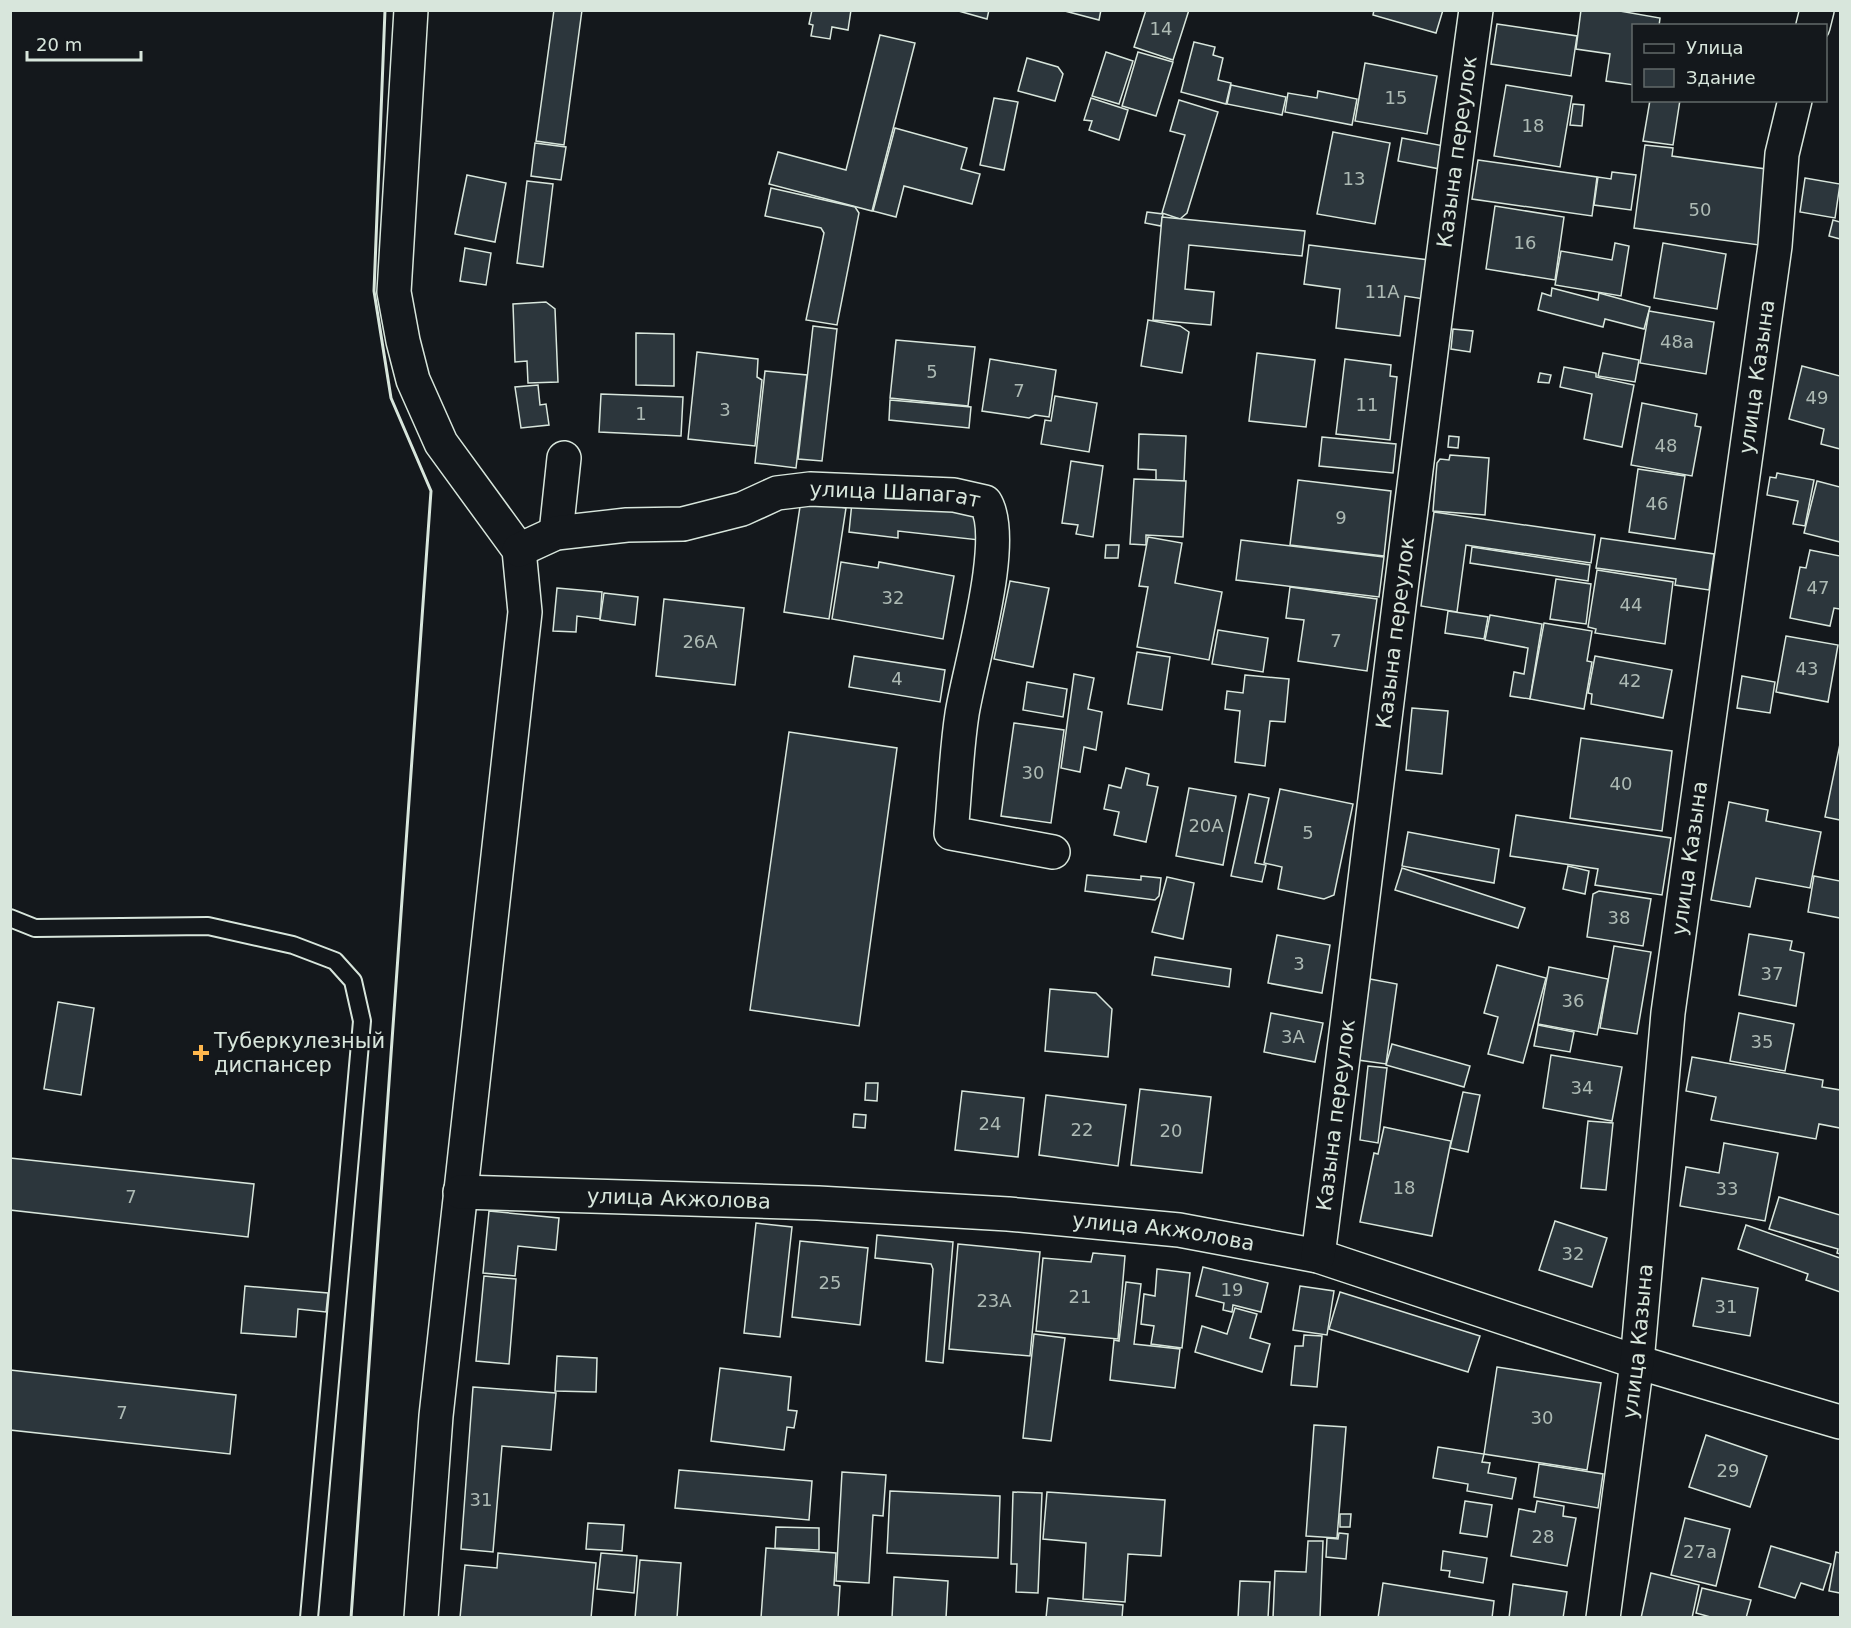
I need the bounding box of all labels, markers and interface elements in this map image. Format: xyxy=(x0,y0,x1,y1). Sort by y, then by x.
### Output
house number: 14 xyxy=(1150,18,1172,39)
scale bar xyxy=(27,24,141,62)
legend xyxy=(1632,24,1827,102)
text: 20 m xyxy=(36,34,82,55)
text: Улица xyxy=(1686,37,1743,58)
street label: Казына переулок xyxy=(1432,54,1482,249)
text: Здание xyxy=(1686,67,1756,88)
house number: 15 xyxy=(1385,87,1407,108)
house number: 18 xyxy=(1522,115,1544,136)
house number: 13 xyxy=(1343,168,1365,189)
house number: 50 xyxy=(1689,199,1711,220)
house number: 16 xyxy=(1514,232,1536,253)
house number: 11А xyxy=(1364,281,1400,302)
street label: улица Казына xyxy=(1734,298,1779,455)
house number: 48а xyxy=(1660,331,1694,352)
house number: 5 xyxy=(926,361,938,382)
house number: 7 xyxy=(1013,380,1025,401)
house number: 49 xyxy=(1806,387,1828,408)
house number: 11 xyxy=(1356,394,1378,415)
house number: 3 xyxy=(719,399,731,420)
house number: 1 xyxy=(635,403,647,424)
house number: 48 xyxy=(1655,435,1677,456)
street label: улица Шапагат xyxy=(809,477,983,513)
house number: 46 xyxy=(1646,493,1668,514)
house number: 9 xyxy=(1335,507,1347,528)
street label: Казына переулок xyxy=(1372,535,1419,730)
house number: 47 xyxy=(1807,577,1829,598)
house number: 32 xyxy=(882,587,904,608)
house number: 44 xyxy=(1620,594,1642,615)
house number: 7 xyxy=(1330,630,1342,651)
house number: 26А xyxy=(682,631,718,652)
house number: 43 xyxy=(1796,658,1818,679)
house number: 4 xyxy=(891,668,903,689)
house number: 42 xyxy=(1619,670,1641,691)
house number: 30 xyxy=(1022,762,1044,783)
house number: 40 xyxy=(1610,773,1632,794)
street label: улица Казына xyxy=(1667,779,1712,937)
house number: 20А xyxy=(1188,815,1224,836)
house number: 5 xyxy=(1302,822,1314,843)
house number: 38 xyxy=(1608,907,1630,928)
house number: 3 xyxy=(1293,953,1305,974)
house number: 37 xyxy=(1761,963,1783,984)
house number: 36 xyxy=(1562,990,1584,1011)
street label: Казына переулок xyxy=(1312,1018,1360,1212)
house number: 3А xyxy=(1281,1026,1306,1047)
place label: Туберкулезный диспансер xyxy=(213,1029,385,1077)
house number: 35 xyxy=(1751,1031,1773,1052)
marker: Туберкулезный диспансер xyxy=(192,1044,210,1062)
house number: 34 xyxy=(1571,1077,1593,1098)
house number: 24 xyxy=(979,1113,1001,1134)
house number: 22 xyxy=(1071,1119,1093,1140)
house number: 20 xyxy=(1160,1120,1182,1141)
house number: 18 xyxy=(1393,1177,1415,1198)
house number: 33 xyxy=(1716,1178,1738,1199)
street label: улица Акжолова xyxy=(587,1184,771,1214)
house number: 7 xyxy=(125,1186,137,1207)
street label: улица Акжолова xyxy=(1071,1208,1257,1256)
house number: 32 xyxy=(1562,1243,1584,1264)
street label: улица Казына xyxy=(1618,1263,1658,1420)
house number: 25 xyxy=(819,1272,841,1293)
house number: 19 xyxy=(1221,1279,1243,1300)
house number: 21 xyxy=(1069,1286,1091,1307)
house number: 23А xyxy=(976,1290,1012,1311)
house number: 31 xyxy=(1715,1296,1737,1317)
house number: 7 xyxy=(116,1402,128,1423)
house number: 30 xyxy=(1531,1407,1553,1428)
house number: 29 xyxy=(1717,1460,1739,1481)
house number: 31 xyxy=(470,1489,492,1510)
house number: 28 xyxy=(1532,1526,1554,1547)
house number: 27а xyxy=(1683,1541,1717,1562)

